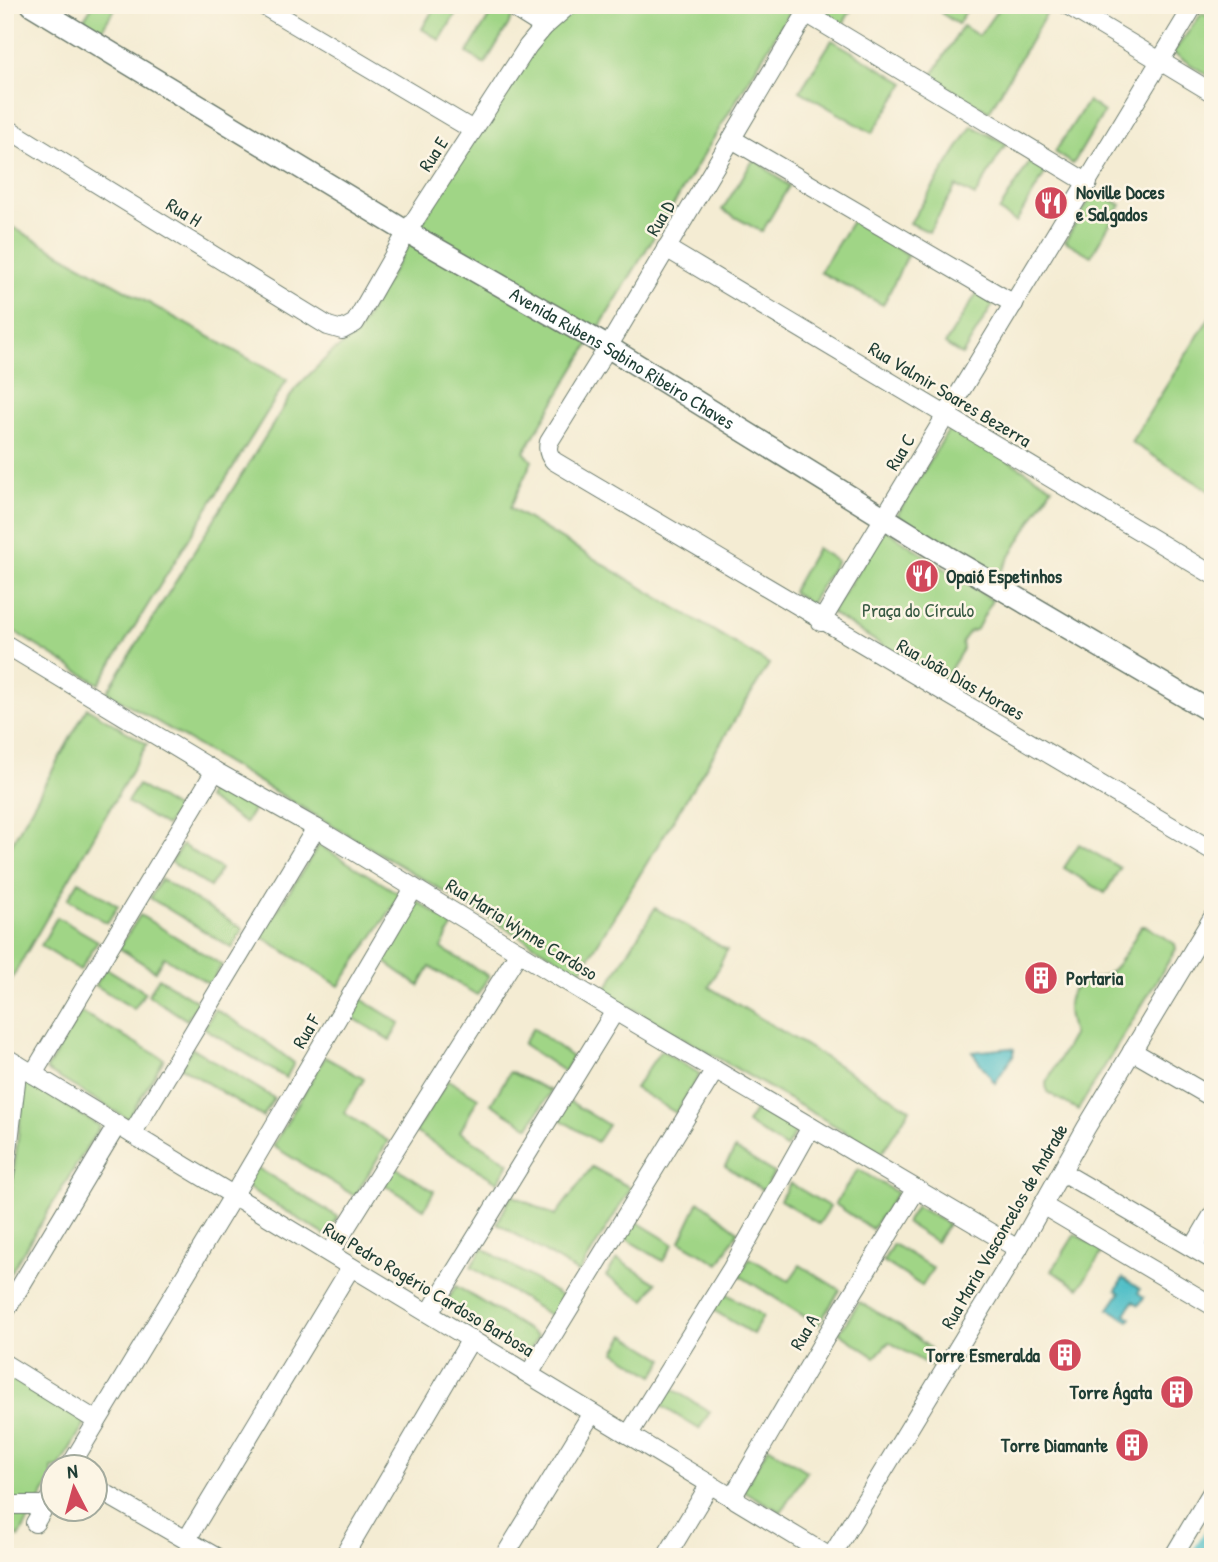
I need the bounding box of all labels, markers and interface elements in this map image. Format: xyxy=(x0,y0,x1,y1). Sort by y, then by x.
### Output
street label: Rua E xyxy=(412,131,454,176)
place label: Noville Doces e Salgados xyxy=(1076,179,1165,228)
restaurant icon: Noville Doces e Salgados xyxy=(1032,184,1070,222)
street label: Rua H xyxy=(161,191,207,233)
street label: Rua D xyxy=(639,195,681,241)
street label: Avenida Rubens Sabino Ribeiro Chaves xyxy=(505,281,740,435)
street label: Rua Valmir Soares Bezerra xyxy=(864,335,1037,453)
street label: Rua C xyxy=(879,429,921,475)
restaurant icon: Opaió Espetinhos xyxy=(903,557,941,595)
place label: Opaió Espetinhos xyxy=(946,563,1063,590)
park label: Praça do Círculo xyxy=(862,597,974,623)
street label: Rua João Dias Moraes xyxy=(892,632,1030,726)
street label: Rua Maria Wynne Cardoso xyxy=(441,872,603,986)
building icon: Portaria xyxy=(1022,959,1060,997)
place label: Portaria xyxy=(1066,965,1124,991)
street label: Rua F xyxy=(286,1009,326,1053)
street label: Rua Maria Vasconcelos de Andrade xyxy=(935,1118,1074,1333)
street label: Rua Pedro Rogério Cardoso Barbosa xyxy=(319,1216,540,1363)
street label: Rua A xyxy=(783,1309,825,1355)
building icon: Torre Esmeralda xyxy=(1046,1336,1084,1374)
place label: Torre Esmeralda xyxy=(925,1342,1041,1368)
building icon: Torre Ágata xyxy=(1158,1373,1196,1411)
place label: Torre Ágata xyxy=(1069,1379,1153,1406)
building icon: Torre Diamante xyxy=(1113,1426,1151,1464)
place label: Torre Diamante xyxy=(1000,1432,1108,1458)
north arrow xyxy=(38,1454,108,1524)
text: N xyxy=(66,1458,79,1485)

